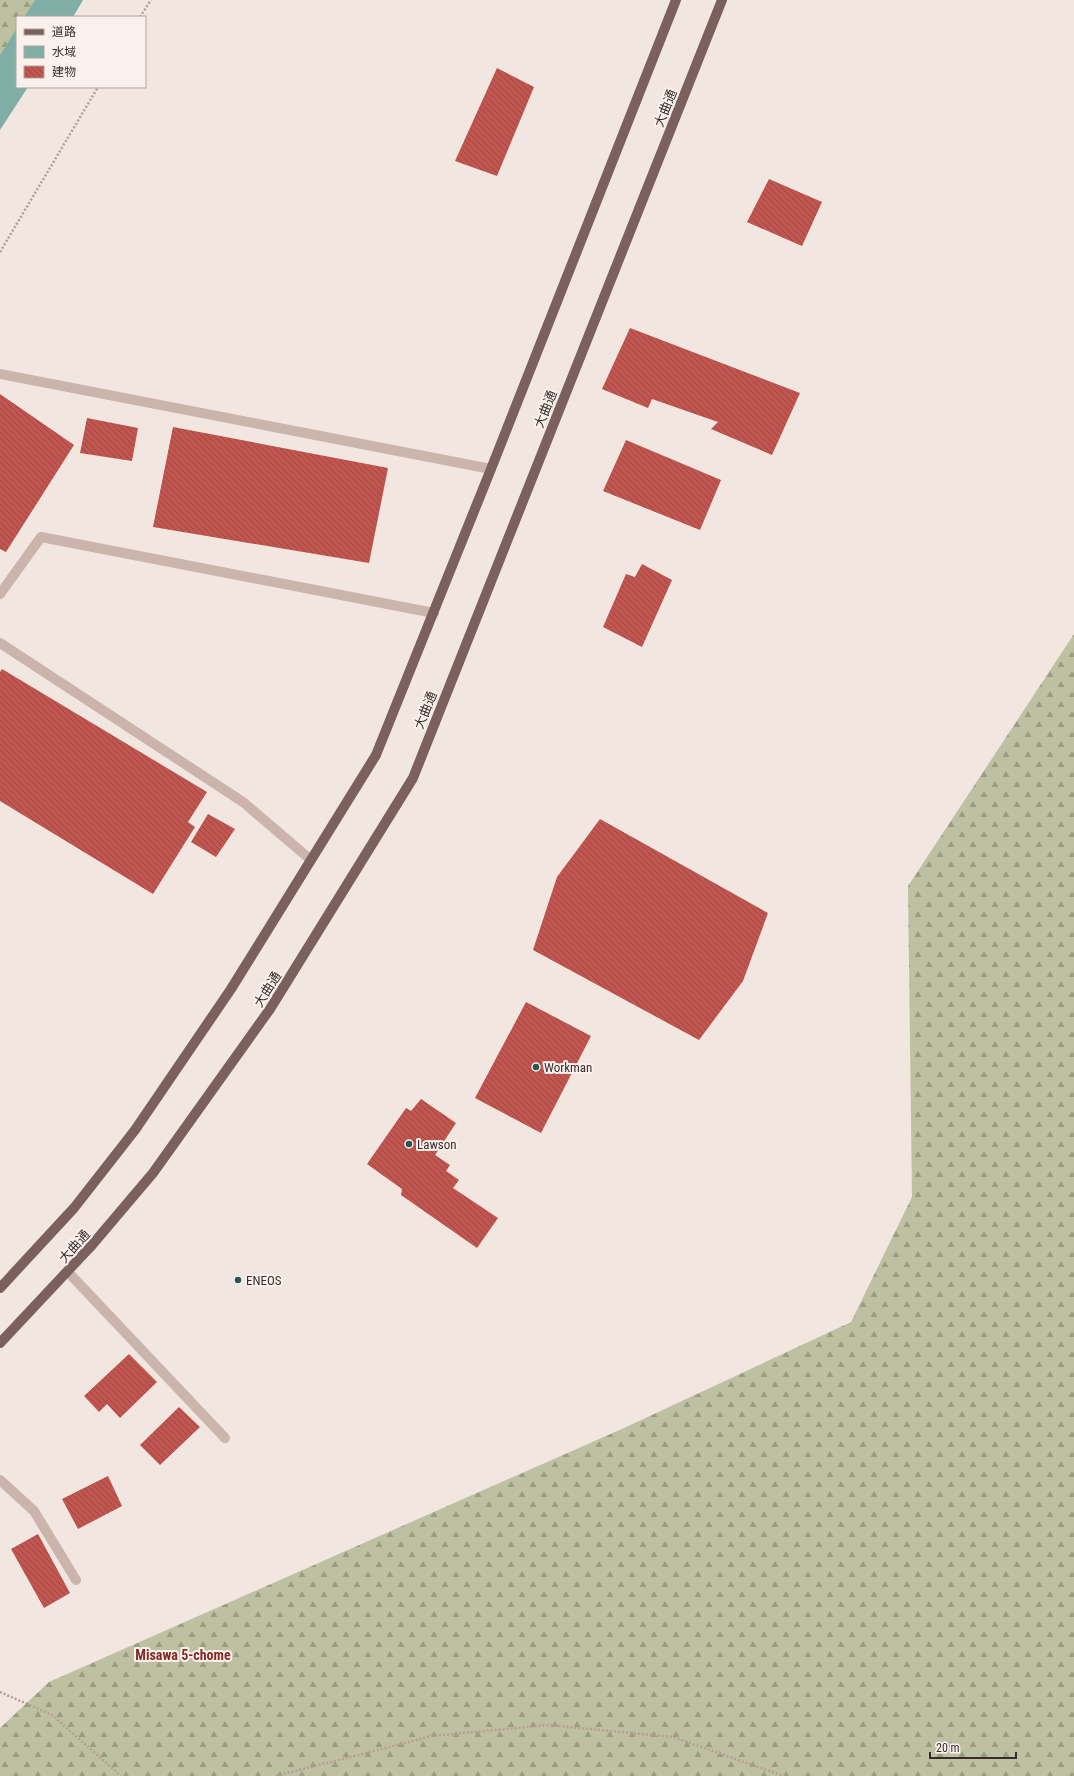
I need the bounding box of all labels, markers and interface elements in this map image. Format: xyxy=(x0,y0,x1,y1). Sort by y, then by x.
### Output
legend xyxy=(16,16,146,88)
text: 道路 xyxy=(52,25,76,39)
text: 水域 xyxy=(52,45,76,59)
text: 建物 xyxy=(52,65,76,79)
street label: 大曲通 xyxy=(651,87,680,129)
street label: 大曲通 xyxy=(531,388,560,430)
street label: 大曲通 xyxy=(411,689,440,731)
street label: 大曲通 xyxy=(251,969,284,1010)
place label: Workman xyxy=(544,1060,592,1075)
marker: Workman xyxy=(531,1062,541,1072)
place label: Lawson xyxy=(417,1137,457,1152)
marker: Lawson xyxy=(404,1139,414,1149)
street label: 大曲通 xyxy=(56,1227,93,1266)
place label: ENEOS xyxy=(246,1273,282,1288)
marker: ENEOS xyxy=(233,1275,243,1285)
district label: Misawa 5-chome xyxy=(135,1647,231,1663)
scale bar xyxy=(930,1734,1016,1760)
text: 20 m xyxy=(936,1741,960,1755)

